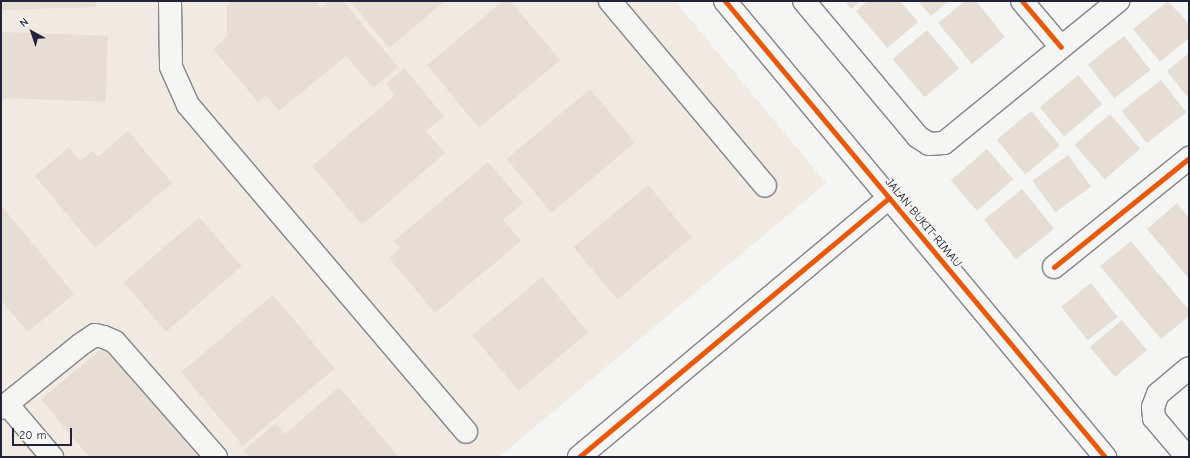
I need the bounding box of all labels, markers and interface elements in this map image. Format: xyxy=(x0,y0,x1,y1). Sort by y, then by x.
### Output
north arrow xyxy=(12,12,52,52)
text: N xyxy=(17,15,31,30)
street label: JALAN BUKIT RIMAU xyxy=(882,175,964,271)
scale bar xyxy=(14,420,74,446)
text: 20 m xyxy=(19,428,47,442)

